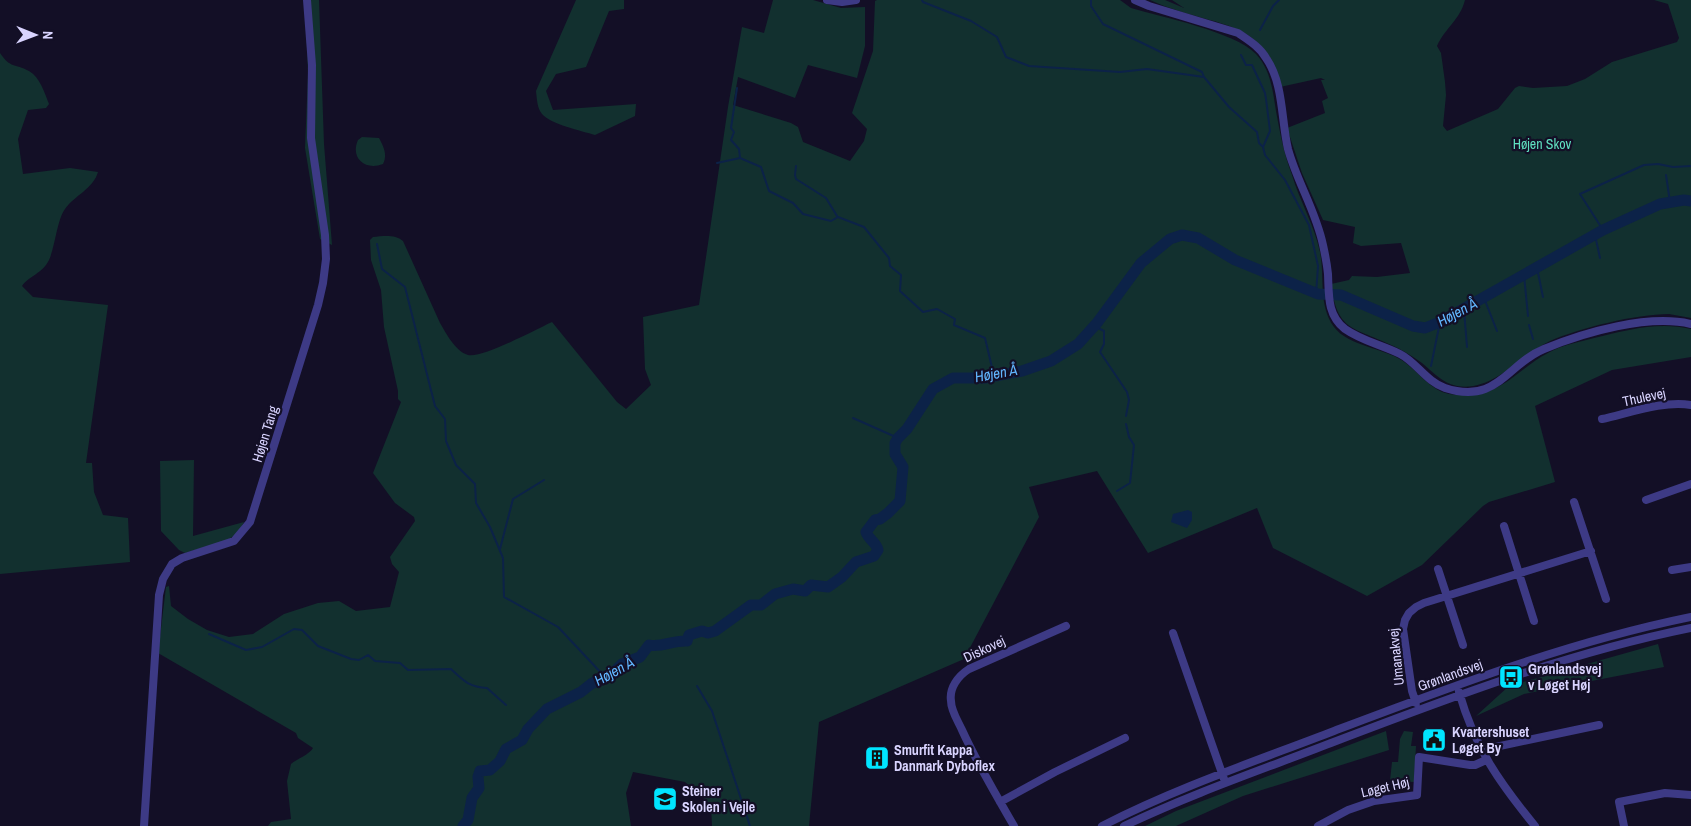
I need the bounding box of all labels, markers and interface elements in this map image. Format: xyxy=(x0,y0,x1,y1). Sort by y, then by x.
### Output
north arrow xyxy=(10,10,60,60)
text: N xyxy=(39,31,57,40)
park label: Højen Skov xyxy=(1513,135,1572,153)
water label: Højen Å xyxy=(1433,293,1481,331)
water label: Højen Å xyxy=(973,359,1019,387)
street label: Thulevej xyxy=(1621,384,1667,410)
street label: Højen Tang xyxy=(248,403,282,464)
street label: Umanakvej xyxy=(1384,628,1408,686)
street label: Diskovej xyxy=(960,632,1008,666)
water label: Højen Å xyxy=(590,651,638,691)
street label: Grønlandsvej xyxy=(1415,655,1485,695)
place label: Grønlandsvej v Løget Høj xyxy=(1528,660,1601,694)
bus stop icon: Grønlandsvej v Løget Høj xyxy=(1498,664,1524,690)
place label: Kvartershuset Løget By xyxy=(1452,723,1529,757)
public building icon: Kvartershuset Løget By xyxy=(1421,727,1447,753)
place label: Smurfit Kappa Danmark Dyboflex xyxy=(894,741,995,775)
building icon: Smurfit Kappa Danmark Dyboflex xyxy=(864,745,890,771)
street label: Løget Høj xyxy=(1359,773,1411,801)
place label: Steiner Skolen i Vejle xyxy=(682,782,755,816)
school or university icon: Steiner Skolen i Vejle xyxy=(652,786,678,812)

